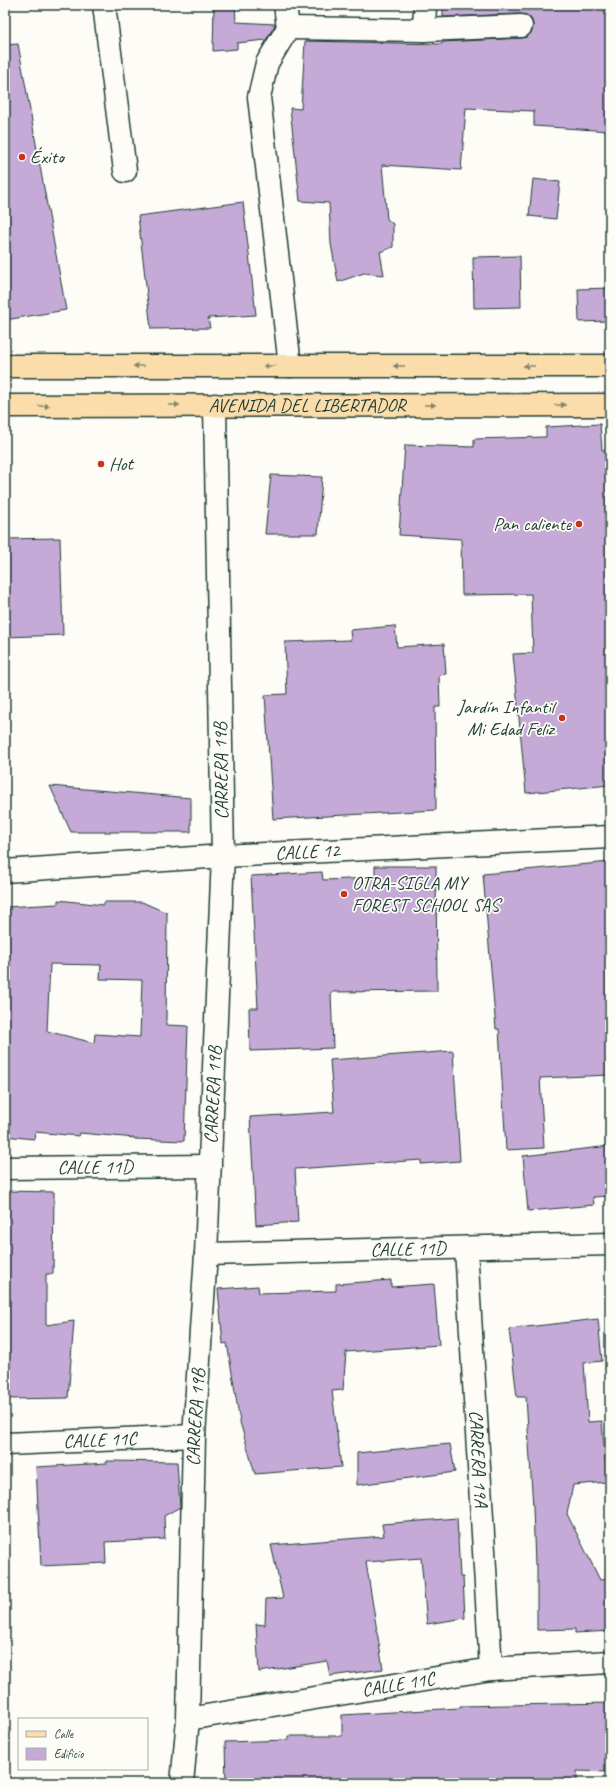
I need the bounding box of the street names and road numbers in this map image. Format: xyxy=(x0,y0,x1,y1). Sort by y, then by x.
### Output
street label: AVENIDA DEL LIBERTADOR xyxy=(208,393,408,418)
street label: CARRERA 19B xyxy=(208,721,234,820)
street label: CALLE 12 xyxy=(275,838,341,865)
street label: CARRERA 19B xyxy=(199,1045,227,1144)
street label: CALLE 11D xyxy=(57,1155,135,1179)
street label: CALLE 11D xyxy=(370,1236,448,1262)
street label: CARRERA 19B xyxy=(181,1367,210,1466)
street label: CARRERA 19A xyxy=(464,1409,493,1509)
street label: CALLE 11C xyxy=(63,1426,139,1454)
street label: CALLE 11C xyxy=(360,1666,438,1702)

